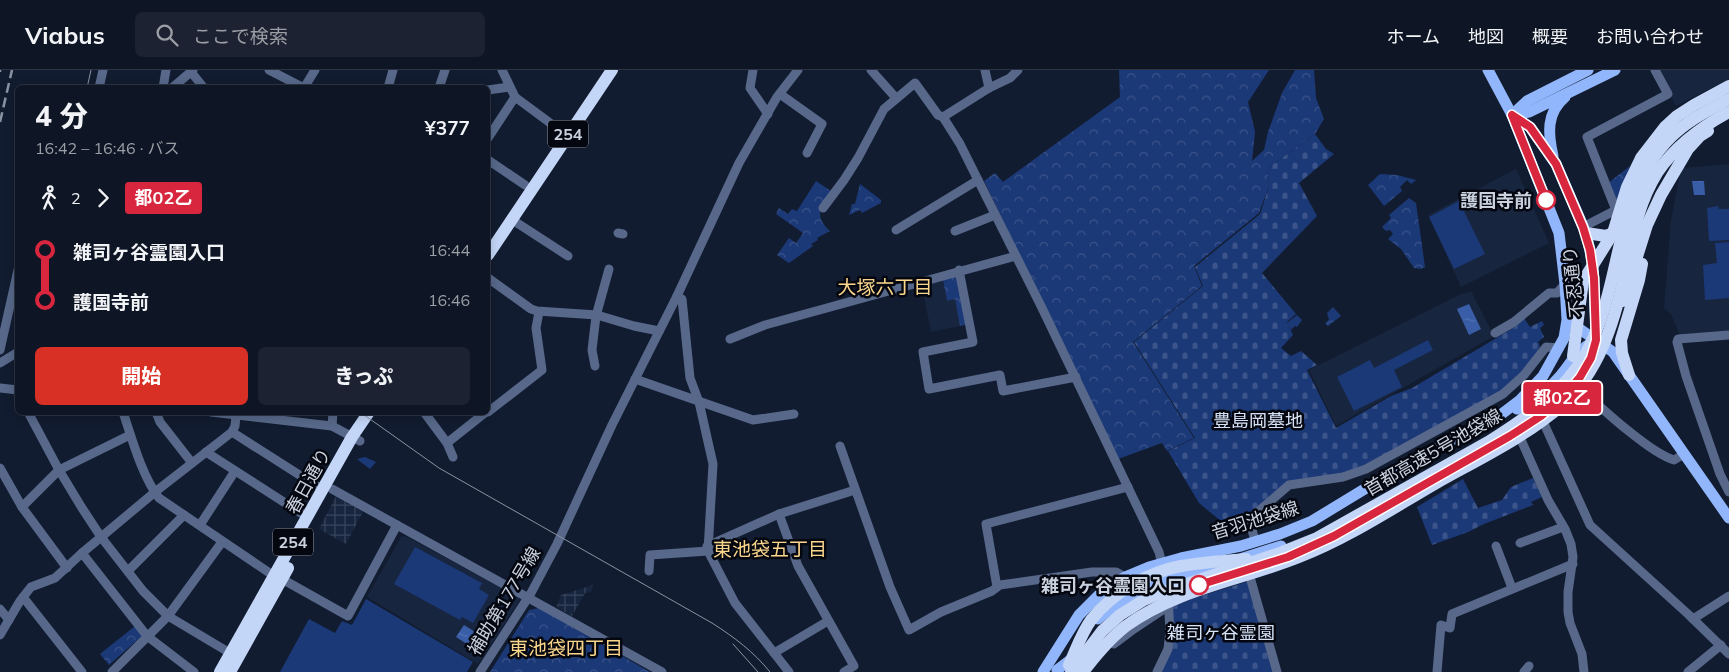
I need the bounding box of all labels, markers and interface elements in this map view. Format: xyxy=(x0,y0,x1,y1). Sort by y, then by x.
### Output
search box xyxy=(135,12,485,57)
text: Viabus xyxy=(25,20,105,50)
icon: search xyxy=(153,21,181,49)
text: ここで検索 xyxy=(193,24,288,48)
text: ホーム xyxy=(1387,25,1440,48)
text: 地図 xyxy=(1468,25,1504,48)
text: 概要 xyxy=(1532,25,1568,48)
text: お問い合わせ xyxy=(1596,25,1704,48)
text: 4 分 xyxy=(35,98,88,133)
text: ¥377 xyxy=(424,116,470,140)
road number: 254 xyxy=(548,121,588,148)
text: 16:42 – 16:46 · バス xyxy=(35,138,180,158)
icon: walk xyxy=(35,184,63,212)
icon: forward xyxy=(89,184,117,212)
text: 都02乙 xyxy=(135,186,192,209)
text: 2 xyxy=(71,188,81,208)
place label: 護国寺前 xyxy=(1460,189,1532,212)
marker: 護国寺前 xyxy=(1536,190,1556,210)
text: 雑司ヶ谷霊園入口 xyxy=(73,240,225,264)
text: 16:44 xyxy=(428,240,470,260)
street label: 不忍通り xyxy=(1558,245,1588,319)
district label: 大塚六丁目 xyxy=(837,275,933,299)
text: 護国寺前 xyxy=(73,290,149,314)
text: 16:46 xyxy=(428,290,470,310)
button: 開始 xyxy=(35,347,248,405)
button: きっぷ xyxy=(258,347,470,405)
line badge: 都02乙 xyxy=(1527,382,1597,414)
text: 都02乙 xyxy=(1533,386,1591,409)
street label: 首都高速5号池袋線 xyxy=(1360,403,1506,501)
park label: 豊島岡墓地 xyxy=(1213,409,1303,432)
street label: 春日通り xyxy=(280,444,336,518)
street label: 音羽池袋線 xyxy=(1209,496,1301,544)
road number: 254 xyxy=(273,528,313,556)
district label: 東池袋五丁目 xyxy=(713,537,827,561)
street label: 補助第177号線 xyxy=(463,543,545,659)
place label: 雑司ヶ谷霊園入口 xyxy=(1041,574,1185,597)
marker: 雑司ヶ谷霊園入口 xyxy=(1189,575,1209,595)
park label: 雑司ヶ谷霊園 xyxy=(1167,621,1275,644)
district label: 東池袋四丁目 xyxy=(509,636,623,660)

